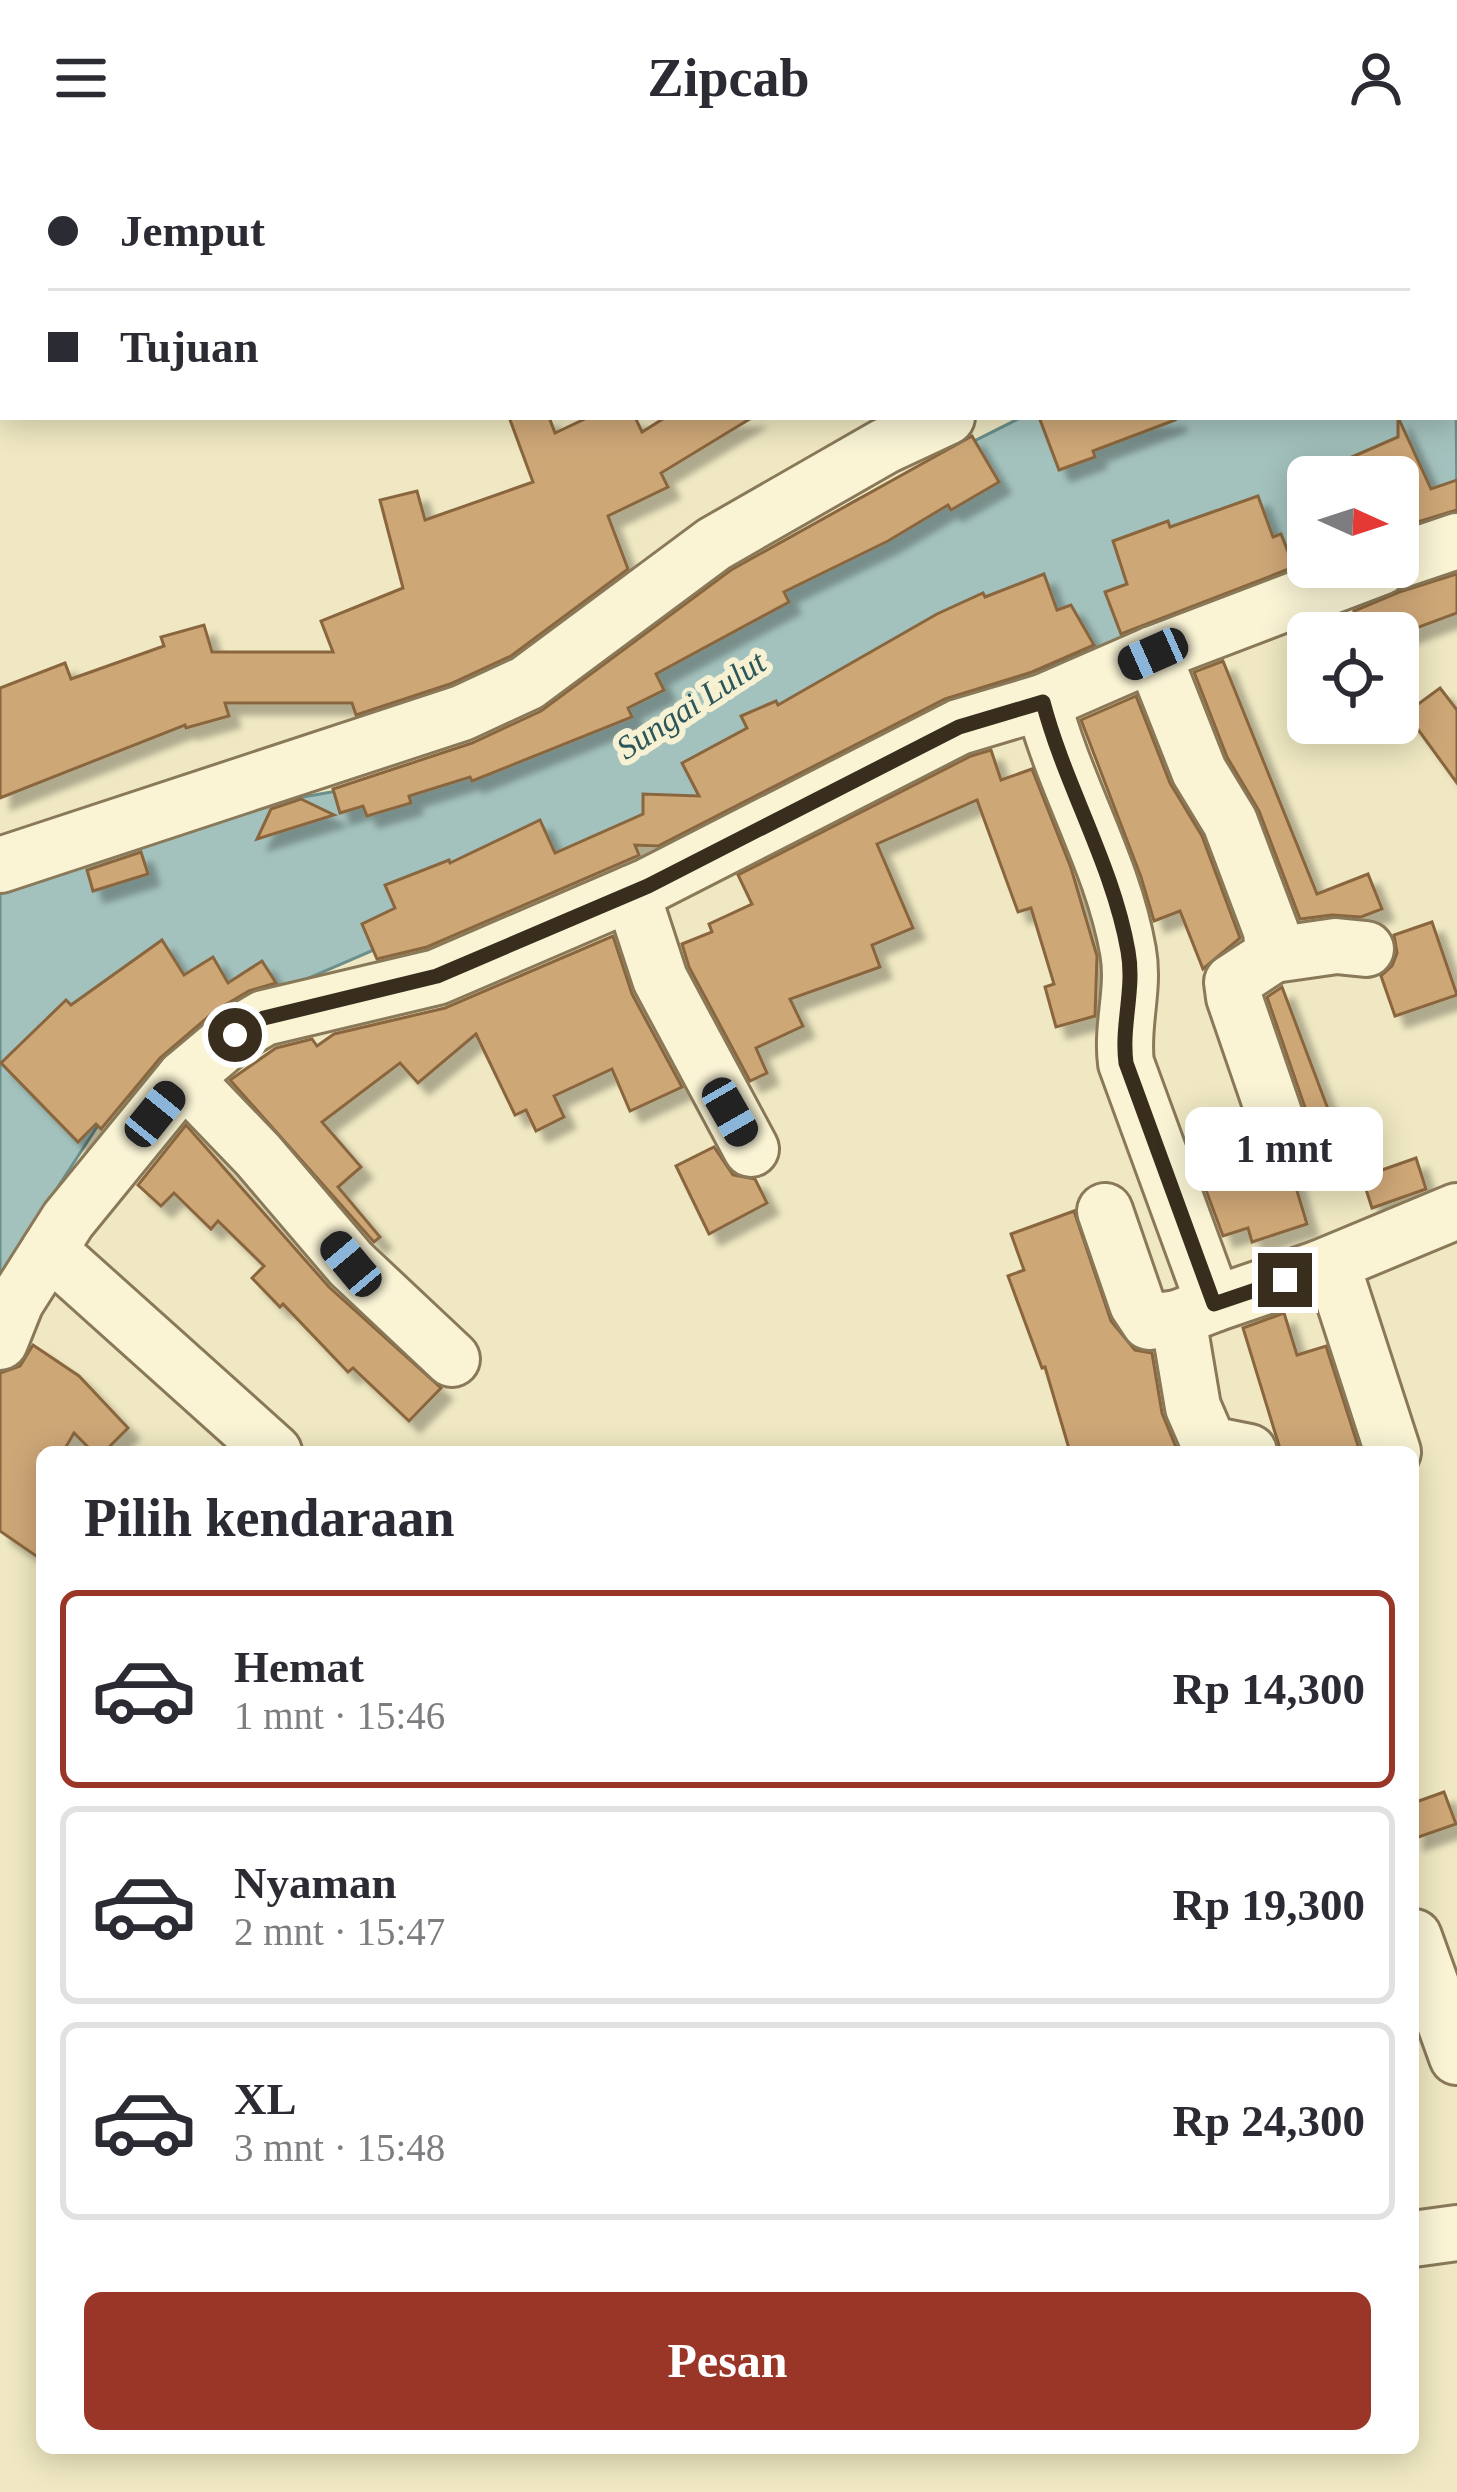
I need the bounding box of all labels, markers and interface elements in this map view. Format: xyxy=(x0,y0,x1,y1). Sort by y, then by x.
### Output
icon: menu xyxy=(48,45,114,111)
icon: person xyxy=(1343,45,1409,111)
text: Zipcab xyxy=(647,48,810,108)
text: Jemput xyxy=(120,206,265,256)
text: Tujuan xyxy=(120,322,258,372)
north arrow xyxy=(1287,456,1419,588)
map controls xyxy=(1287,456,1419,744)
button: locate xyxy=(1287,612,1419,744)
car xyxy=(1113,623,1193,685)
water label: Sungai Lulut xyxy=(610,643,773,766)
route start xyxy=(208,1008,262,1062)
car xyxy=(696,1072,764,1152)
car xyxy=(118,1075,192,1153)
callout: 1 mnt xyxy=(1186,1106,1384,1190)
text: 1 mnt xyxy=(1236,1127,1332,1170)
car xyxy=(314,1225,388,1303)
route end xyxy=(1258,1253,1312,1307)
text: Pilih kendaraan xyxy=(84,1488,455,1548)
icon: car xyxy=(90,1635,198,1743)
text: Hemat xyxy=(234,1642,364,1692)
text: Rp 14,300 xyxy=(1172,1664,1365,1714)
text: 1 mnt · 15:46 xyxy=(234,1694,445,1737)
icon: car xyxy=(90,1851,198,1959)
text: Nyaman xyxy=(234,1858,397,1908)
text: Rp 19,300 xyxy=(1172,1880,1365,1930)
text: 2 mnt · 15:47 xyxy=(234,1910,445,1953)
icon: car xyxy=(90,2067,198,2175)
text: XL xyxy=(234,2074,297,2124)
text: Rp 24,300 xyxy=(1172,2096,1365,2146)
text: 3 mnt · 15:48 xyxy=(234,2126,445,2169)
button: Pesan xyxy=(84,2292,1371,2430)

